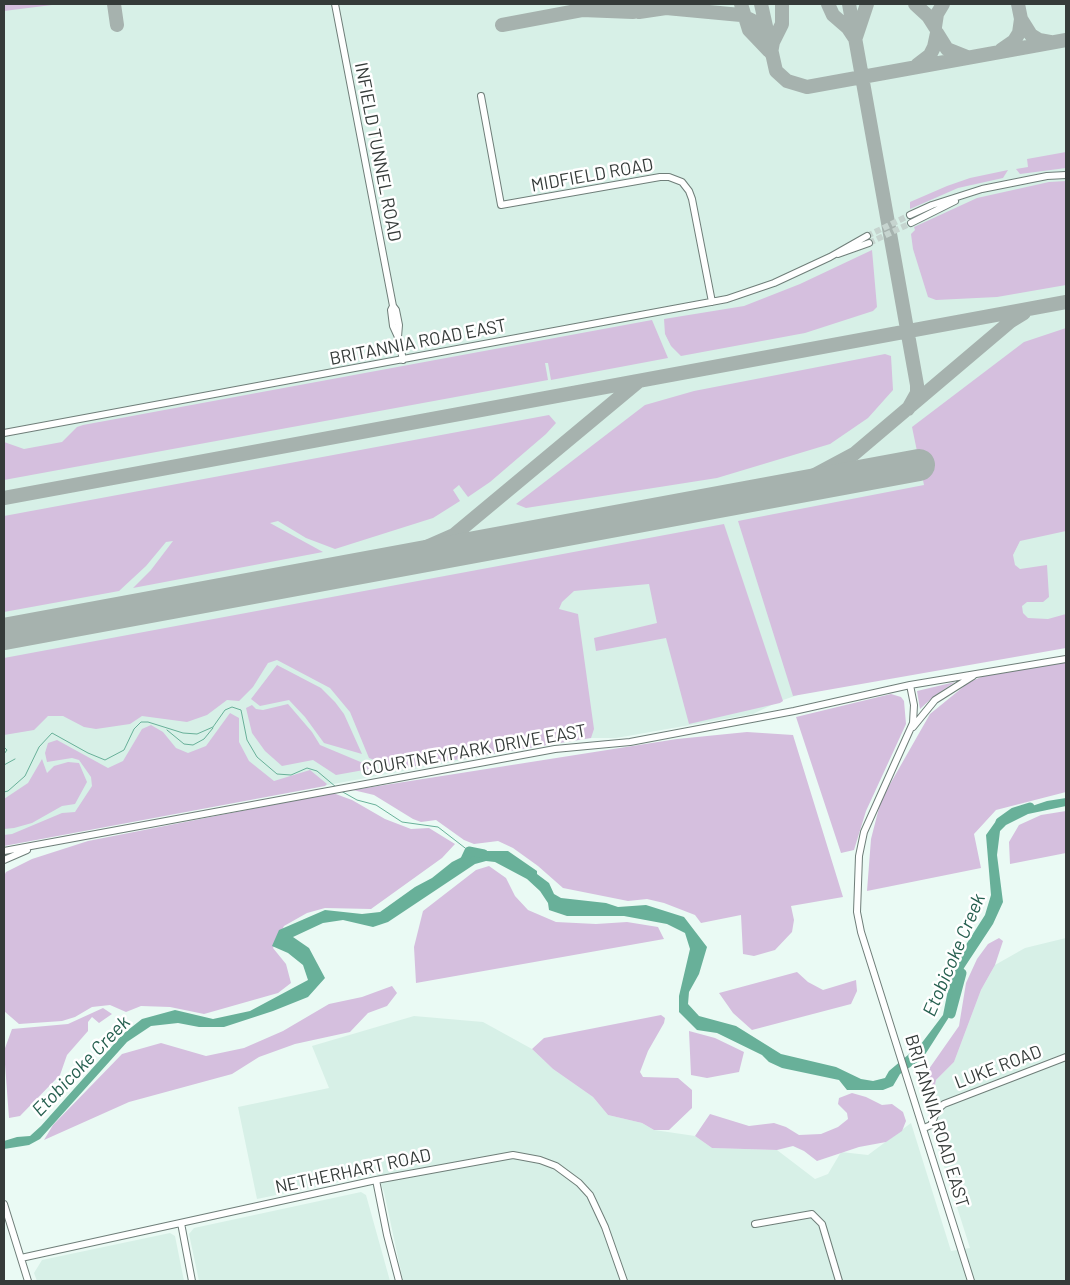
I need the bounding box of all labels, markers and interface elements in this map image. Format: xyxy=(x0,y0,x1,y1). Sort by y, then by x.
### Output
street label: INFIELD TUNNEL ROAD xyxy=(350,61,406,243)
street label: MIDFIELD ROAD xyxy=(529,154,655,196)
street label: BRITANNIA ROAD EAST xyxy=(328,314,508,370)
street label: COURTNEYPARK DRIVE EAST xyxy=(360,720,588,780)
water label: Etobicoke Creek xyxy=(918,890,990,1020)
water label: Etobicoke Creek xyxy=(27,1011,135,1121)
street label: BRITANNIA ROAD EAST xyxy=(900,1032,974,1210)
street label: LUKE ROAD xyxy=(951,1041,1045,1093)
street label: NETHERHART ROAD xyxy=(273,1144,433,1198)

